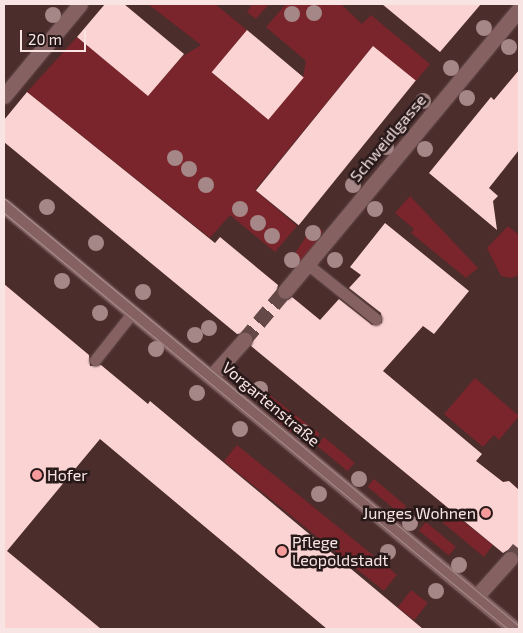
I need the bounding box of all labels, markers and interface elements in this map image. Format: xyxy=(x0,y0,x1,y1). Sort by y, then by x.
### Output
scale bar xyxy=(22,20,89,52)
text: 20 m xyxy=(28,30,62,48)
street label: Schweidlgasse xyxy=(346,90,430,186)
street label: Vorgartenstraße xyxy=(218,358,324,450)
place label: Hofer xyxy=(47,465,88,485)
marker: Hofer xyxy=(31,469,43,481)
place label: Junges Wohnen xyxy=(363,503,476,523)
marker: Junges Wohnen xyxy=(480,507,492,519)
place label: Pflege Leopoldstadt xyxy=(292,532,388,570)
marker: Pflege Leopoldstadt xyxy=(276,545,288,557)

